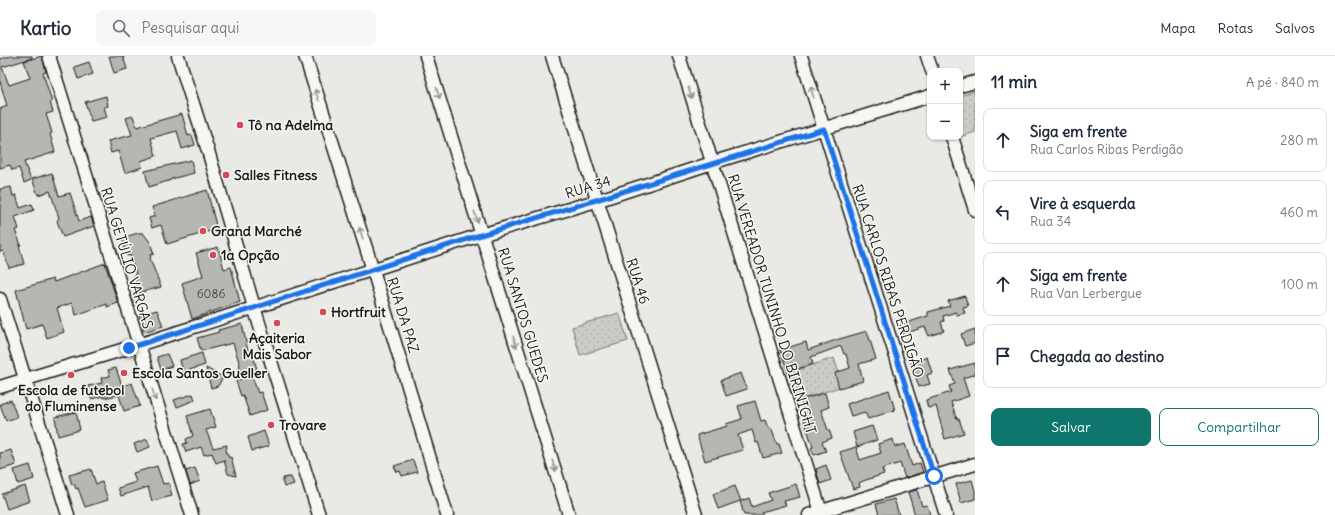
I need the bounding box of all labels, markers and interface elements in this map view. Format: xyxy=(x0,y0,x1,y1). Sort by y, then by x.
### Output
search box xyxy=(96,10,376,46)
text: Kartio xyxy=(20,16,72,40)
icon: search xyxy=(110,17,132,39)
text: Pesquisar aqui xyxy=(142,18,239,37)
text: Mapa xyxy=(1160,19,1195,37)
text: Rotas xyxy=(1217,19,1253,37)
text: Salvos xyxy=(1275,19,1315,37)
map controls xyxy=(927,68,963,140)
button: + xyxy=(927,68,963,104)
text: 11 min xyxy=(991,71,1037,93)
text: A pé · 840 m xyxy=(1246,74,1319,91)
one-way arrow xyxy=(435,87,442,100)
one-way arrow xyxy=(687,87,694,100)
one-way arrow xyxy=(808,87,816,99)
one-way arrow xyxy=(313,90,321,102)
button: − xyxy=(927,104,963,140)
place label: Tô na Adelma xyxy=(248,116,333,134)
marker: Tô na Adelma xyxy=(235,120,245,130)
text: Siga em frente xyxy=(1030,122,1127,141)
icon: ahead xyxy=(992,129,1014,151)
text: 280 m xyxy=(1280,132,1318,149)
text: Rua Carlos Ribas Perdigão xyxy=(1030,141,1183,158)
place label: Salles Fitness xyxy=(234,166,318,184)
marker: Salles Fitness xyxy=(221,170,231,180)
street label: RUA 34 xyxy=(563,172,613,202)
street label: RUA VEREADOR TUNINHO DO BIRINIGHT xyxy=(724,172,820,436)
street label: RUA CARLOS RIBAS PERDIGÃO xyxy=(848,182,928,380)
street label: RUA GETÚLIO VARGAS xyxy=(97,185,157,331)
text: Vire à esquerda xyxy=(1030,194,1136,213)
icon: left xyxy=(992,201,1014,223)
text: 460 m xyxy=(1280,204,1318,221)
one-way arrow xyxy=(473,211,480,224)
text: Rua 34 xyxy=(1030,213,1071,230)
place label: Grand Marché xyxy=(211,222,302,240)
marker: Grand Marché xyxy=(198,226,208,236)
one-way arrow xyxy=(357,227,365,239)
street label: RUA SANTOS GUEDES xyxy=(494,245,552,385)
place label: 1a Opção xyxy=(221,246,280,264)
marker: 1a Opção xyxy=(208,250,218,260)
street label: RUA 46 xyxy=(622,256,654,306)
text: Siga em frente xyxy=(1030,266,1127,285)
icon: ahead xyxy=(992,273,1014,295)
street label: RUA DA PAZ xyxy=(383,275,423,355)
text: 100 m xyxy=(1281,276,1318,293)
text: Rua Van Lerbergue xyxy=(1030,285,1142,302)
house number: 6086 xyxy=(197,286,225,301)
place label: Hortfruit xyxy=(331,303,386,321)
marker: Hortfruit xyxy=(318,307,328,317)
marker: Açaiteria Mais Sabor xyxy=(272,318,282,328)
place label: Açaiteria Mais Sabor xyxy=(242,329,312,363)
one-way arrow xyxy=(512,335,519,348)
route end xyxy=(120,339,138,357)
icon: arrive xyxy=(992,345,1014,367)
text: Chegada ao destino xyxy=(1030,347,1164,366)
place label: Escola Santos Gueller xyxy=(132,364,268,382)
marker: Escola Santos Gueller xyxy=(119,368,129,378)
marker: Escola de futebol do Fluminense xyxy=(66,370,76,380)
place label: Escola de futebol do Fluminense xyxy=(18,381,124,415)
one-way arrow xyxy=(151,389,158,402)
button: Salvar xyxy=(991,408,1151,446)
button: Compartilhar xyxy=(1159,408,1319,446)
place label: Trovare xyxy=(279,416,327,434)
marker: Trovare xyxy=(266,420,276,430)
one-way arrow xyxy=(550,459,558,471)
route start xyxy=(925,467,943,485)

